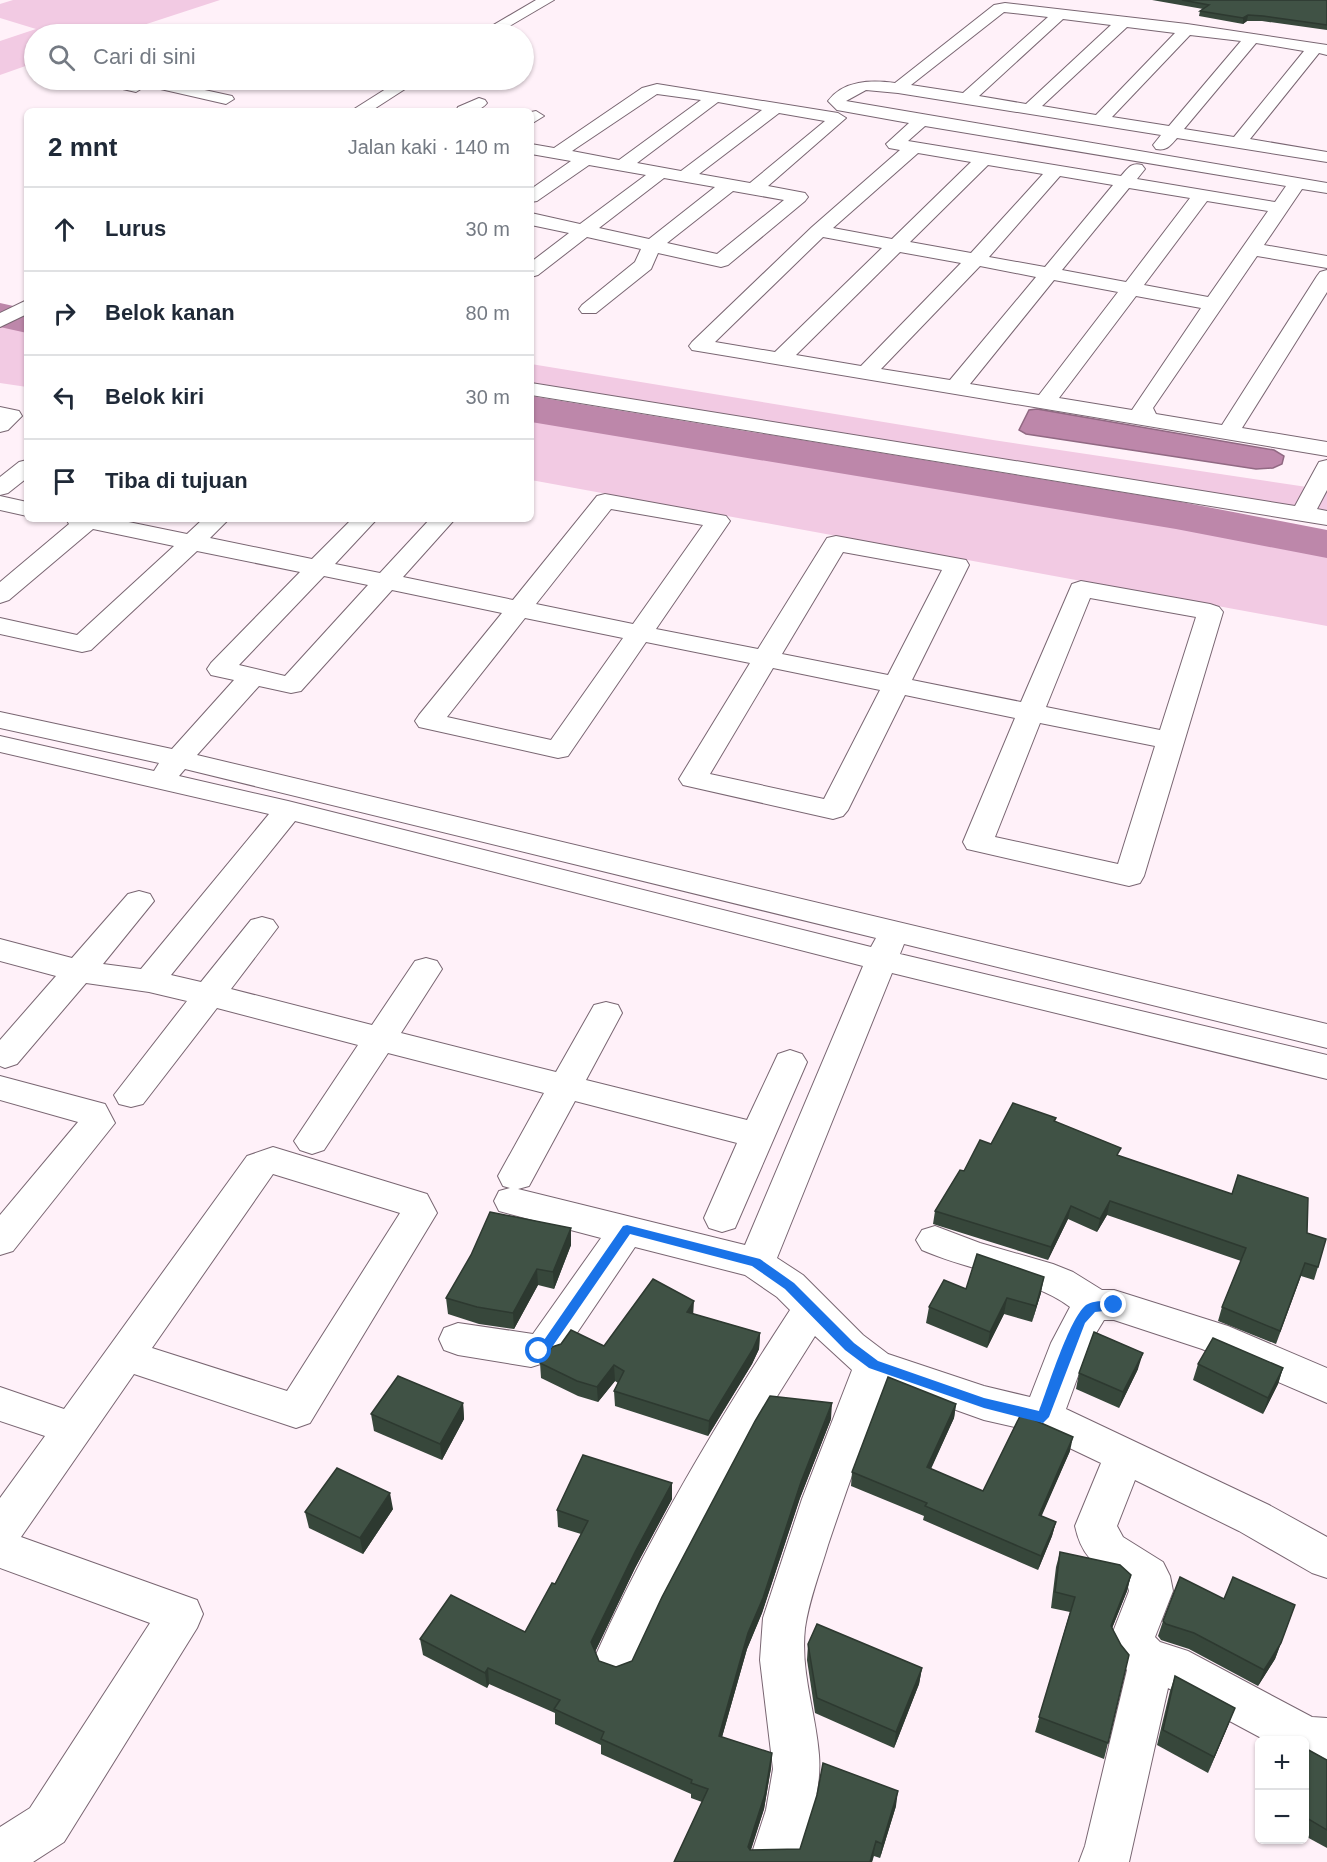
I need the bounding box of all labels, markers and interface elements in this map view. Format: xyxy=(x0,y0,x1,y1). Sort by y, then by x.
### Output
search box xyxy=(24,24,534,90)
icon: search xyxy=(45,41,78,74)
text: Cari di sini xyxy=(93,44,196,69)
text: 2 mnt xyxy=(48,132,117,162)
text: Jalan kaki · 140 m xyxy=(348,136,510,158)
icon: ahead xyxy=(48,213,81,246)
text: Lurus xyxy=(105,216,166,241)
text: 30 m xyxy=(466,218,510,240)
icon: right xyxy=(48,297,81,330)
text: Belok kanan xyxy=(105,300,235,325)
text: 80 m xyxy=(466,302,510,324)
icon: left xyxy=(48,381,81,414)
text: Belok kiri xyxy=(105,384,204,409)
text: 30 m xyxy=(466,386,510,408)
icon: arrive xyxy=(48,465,81,498)
text: Tiba di tujuan xyxy=(105,468,248,493)
route end xyxy=(1100,1291,1126,1317)
route start xyxy=(525,1337,551,1363)
map controls xyxy=(1255,1736,1309,1844)
button: + xyxy=(1255,1736,1309,1790)
button: − xyxy=(1255,1790,1309,1844)

